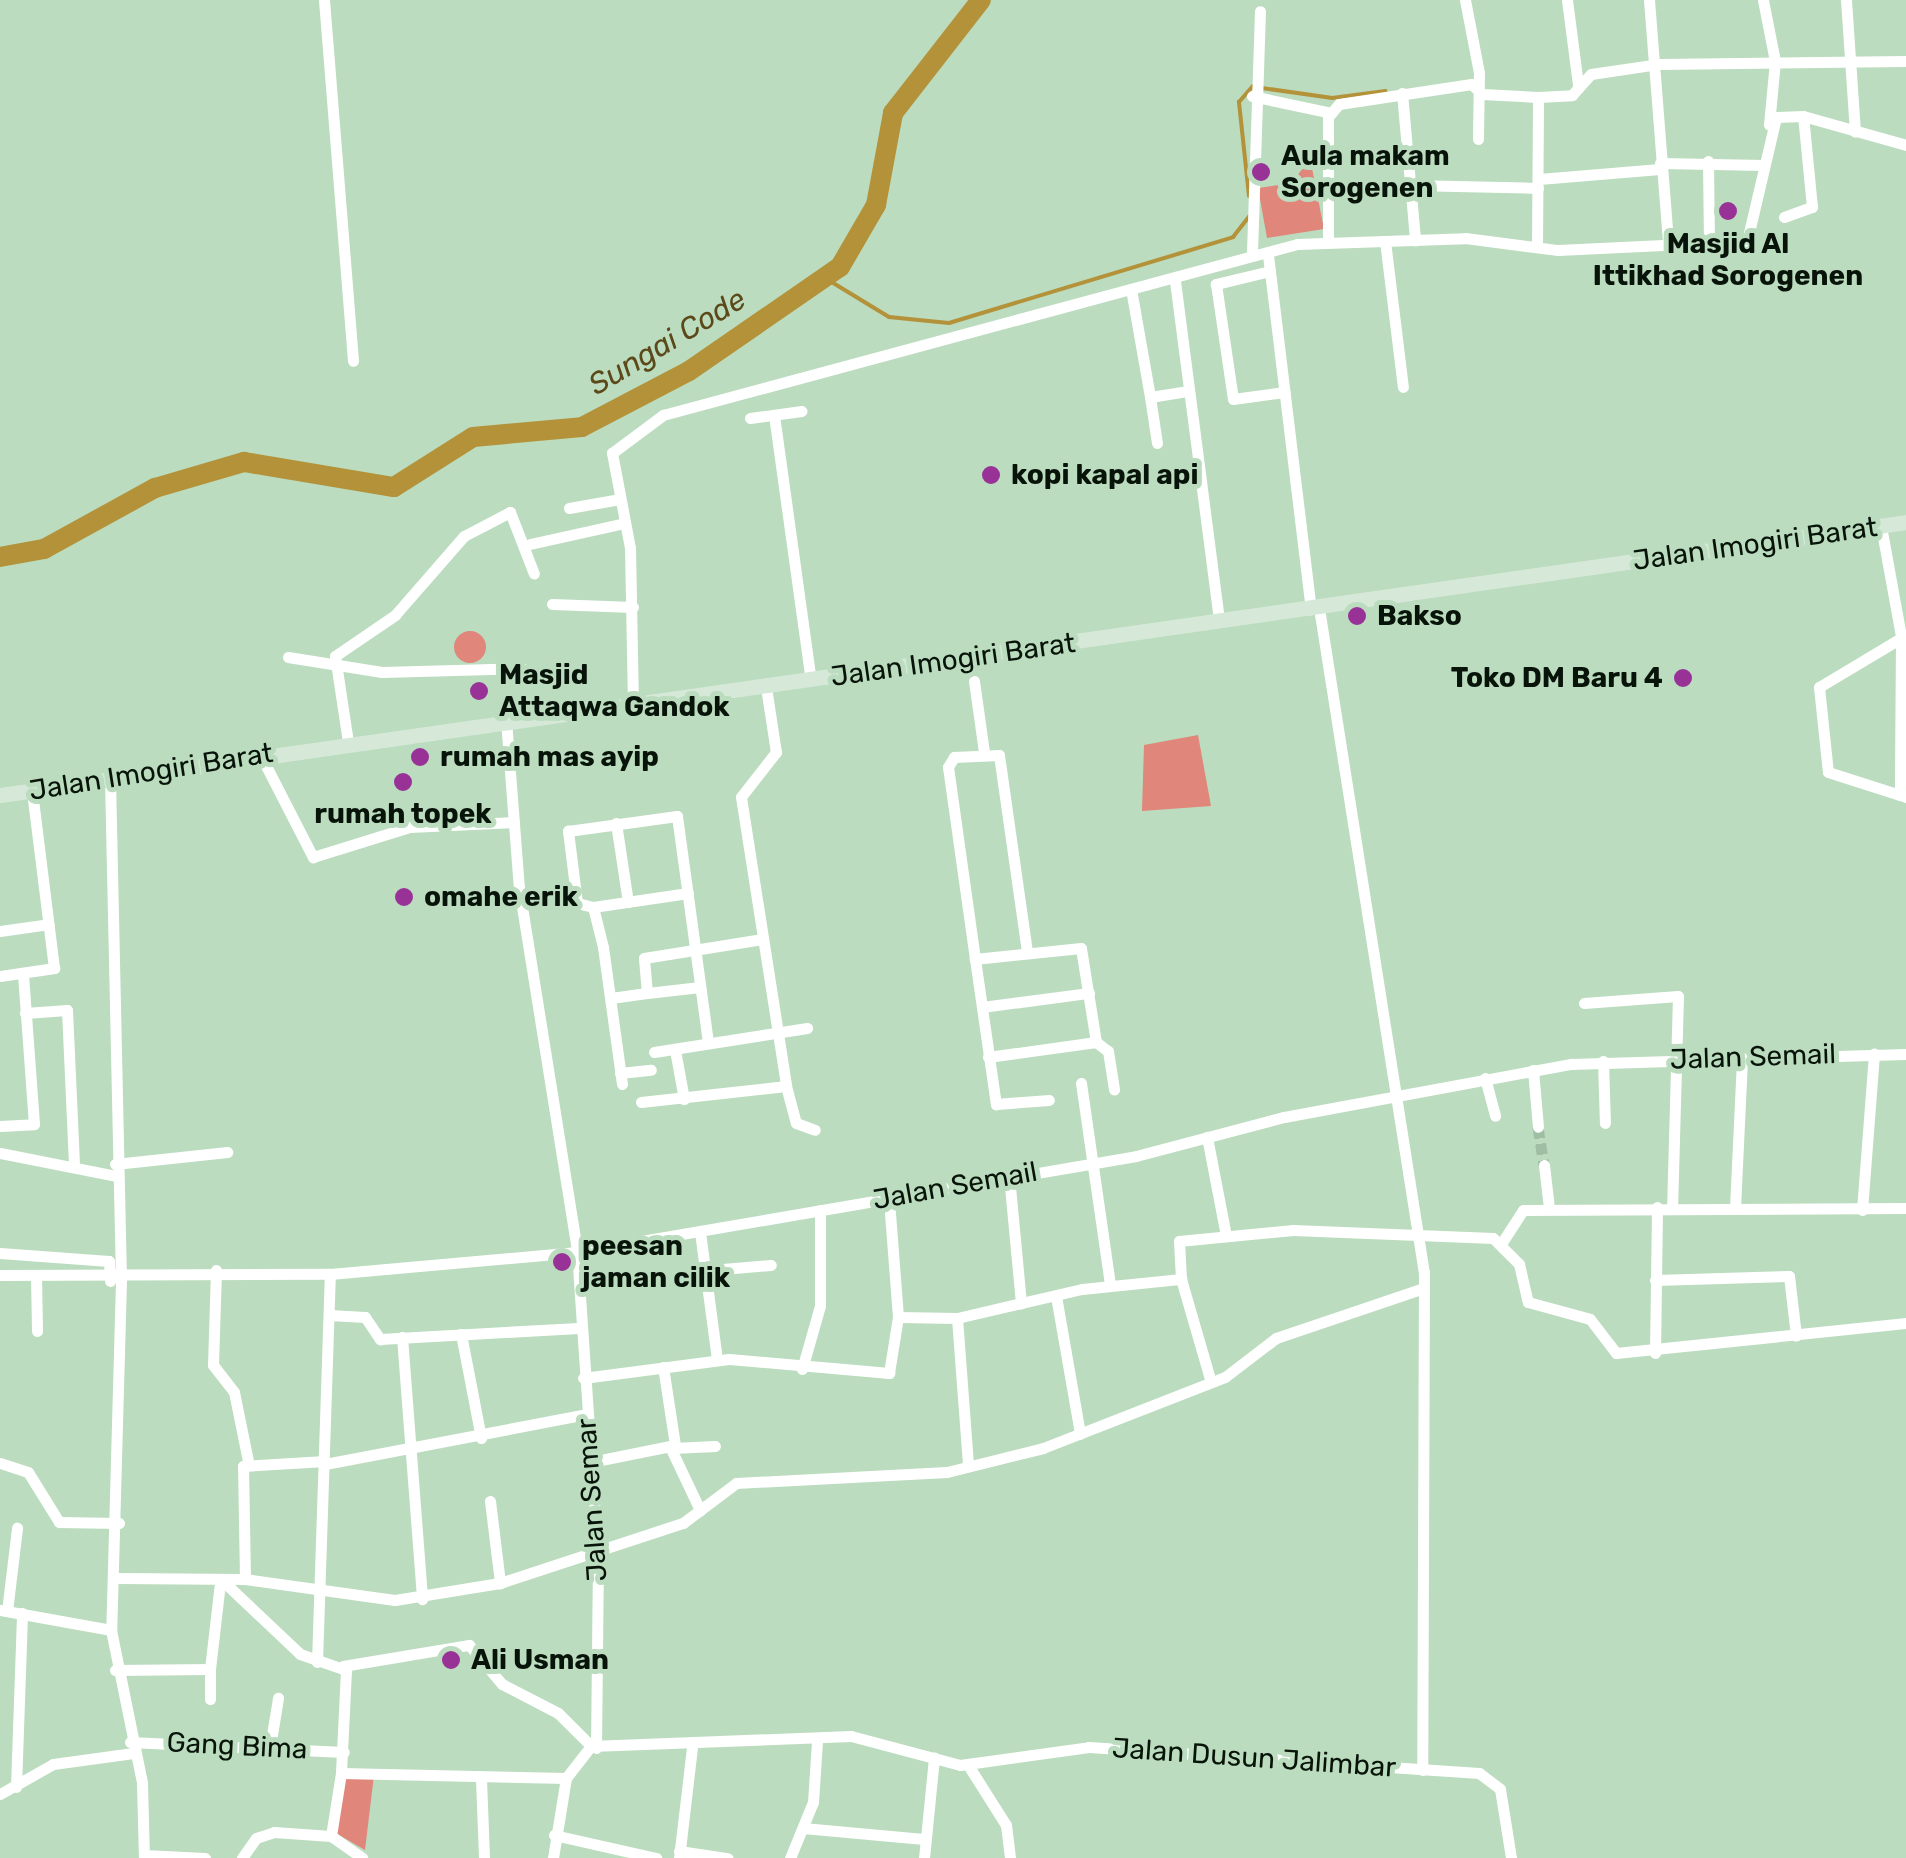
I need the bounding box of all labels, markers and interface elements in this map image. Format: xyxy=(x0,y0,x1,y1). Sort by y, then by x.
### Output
place label: Aula makam Sorogenen xyxy=(1281,139,1450,205)
marker: Aula makam Sorogenen xyxy=(1250,161,1272,183)
marker: Masjid Al Ittikhad Sorogenen xyxy=(1717,200,1739,222)
place label: Masjid Al Ittikhad Sorogenen xyxy=(1593,227,1863,293)
water label: Sungai Code xyxy=(582,281,752,403)
place label: kopi kapal api xyxy=(1011,458,1198,492)
marker: kopi kapal api xyxy=(980,464,1002,486)
street label: Jalan Imogiri Barat xyxy=(1631,510,1879,578)
place label: Bakso xyxy=(1377,599,1462,633)
marker: Bakso xyxy=(1346,605,1368,627)
street label: Jalan Imogiri Barat xyxy=(829,626,1077,694)
place label: Masjid Attaqwa Gandok xyxy=(499,658,730,724)
place label: Toko DM Baru 4 xyxy=(1451,661,1663,695)
marker: Toko DM Baru 4 xyxy=(1672,667,1694,689)
marker: Masjid Attaqwa Gandok xyxy=(468,680,490,702)
street label: Jalan Imogiri Barat xyxy=(27,736,275,808)
place label: rumah mas ayip xyxy=(440,740,659,774)
marker: rumah mas ayip xyxy=(409,746,431,768)
marker: rumah topek xyxy=(392,771,414,793)
place label: rumah topek xyxy=(314,797,492,831)
place label: omahe erik xyxy=(424,880,578,914)
marker: omahe erik xyxy=(393,886,415,908)
street label: Jalan Semail xyxy=(1669,1037,1837,1077)
street label: Jalan Semail xyxy=(870,1155,1040,1217)
place label: peesan jaman cilik xyxy=(582,1229,730,1295)
marker: peesan jaman cilik xyxy=(551,1251,573,1273)
street label: Jalan Semar xyxy=(570,1417,614,1583)
place label: Ali Usman xyxy=(471,1643,609,1677)
marker: Ali Usman xyxy=(440,1649,462,1671)
street label: Gang Bima xyxy=(166,1726,308,1766)
street label: Jalan Dusun Jalimbar xyxy=(1111,1731,1397,1785)

